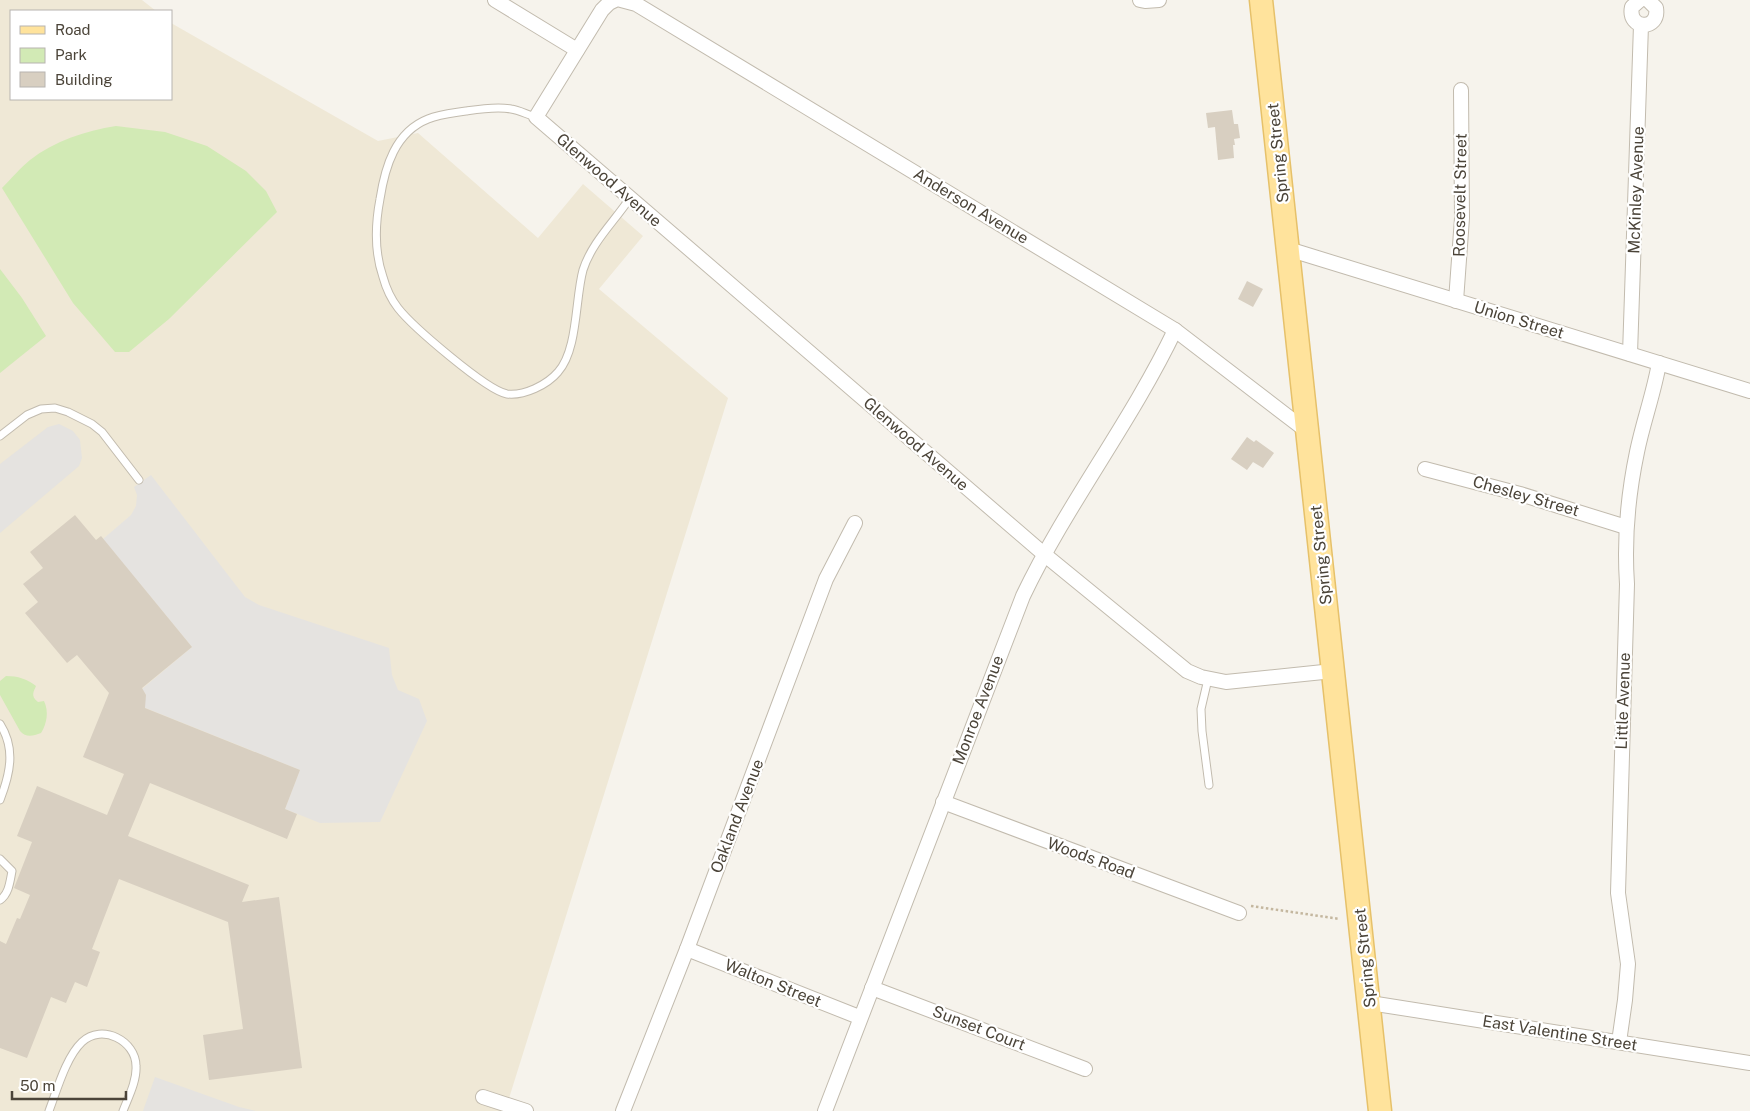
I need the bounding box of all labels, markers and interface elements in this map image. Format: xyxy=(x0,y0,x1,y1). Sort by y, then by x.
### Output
legend xyxy=(10,10,172,100)
text: Road xyxy=(55,21,91,38)
text: Park xyxy=(55,46,87,63)
text: Building xyxy=(55,71,113,88)
street label: Spring Street xyxy=(1263,102,1293,204)
street label: McKinley Avenue xyxy=(1624,126,1648,254)
street label: Glenwood Avenue xyxy=(553,129,665,231)
street label: Roosevelt Street xyxy=(1449,133,1471,257)
street label: Anderson Avenue xyxy=(910,164,1032,248)
street label: Union Street xyxy=(1472,297,1566,343)
street label: Glenwood Avenue xyxy=(860,393,972,495)
street label: Chesley Street xyxy=(1471,472,1581,520)
street label: Spring Street xyxy=(1306,504,1336,606)
street label: Little Avenue xyxy=(1612,652,1634,750)
street label: Monroe Avenue xyxy=(948,653,1008,767)
street label: Oakland Avenue xyxy=(707,756,767,876)
street label: Woods Road xyxy=(1045,833,1137,883)
street label: Spring Street xyxy=(1350,907,1380,1009)
street label: Walton Street xyxy=(722,955,824,1011)
street label: Sunset Court xyxy=(930,1002,1028,1054)
street label: East Valentine Street xyxy=(1481,1011,1639,1055)
scale bar xyxy=(12,1068,126,1100)
text: 50 m xyxy=(20,1077,55,1094)

